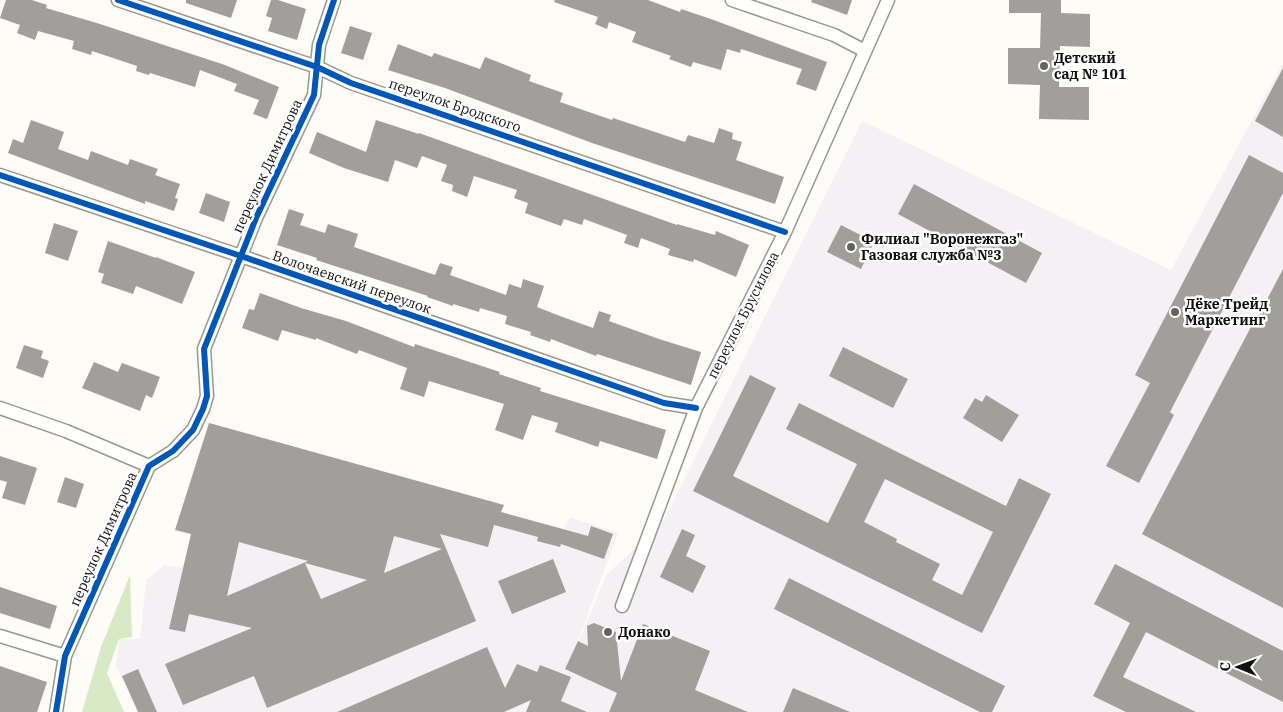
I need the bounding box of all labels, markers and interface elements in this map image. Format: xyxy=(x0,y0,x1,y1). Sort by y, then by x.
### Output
place label: Детский сад № 101 xyxy=(1054,49,1126,83)
marker: Детский сад № 101 xyxy=(1038,60,1050,72)
street label: переулок Бродского xyxy=(386,74,524,136)
street label: переулок Димитрова xyxy=(228,96,306,236)
place label: Филиал "Воронежгаз" Газовая служба №3 xyxy=(861,230,1023,264)
marker: Филиал "Воронежгаз" Газовая служба №3 xyxy=(845,241,857,253)
street label: Волочаевский переулок xyxy=(270,246,434,318)
street label: переулок Брусилова xyxy=(703,248,783,382)
place label: Дёке Трейд Маркетинг xyxy=(1185,295,1268,329)
marker: Дёке Трейд Маркетинг xyxy=(1169,306,1181,318)
street label: переулок Димитрова xyxy=(65,468,141,609)
place label: Донако xyxy=(618,623,671,641)
marker: Донако xyxy=(602,626,614,638)
north arrow xyxy=(1213,642,1263,692)
text: С xyxy=(1216,662,1234,672)

